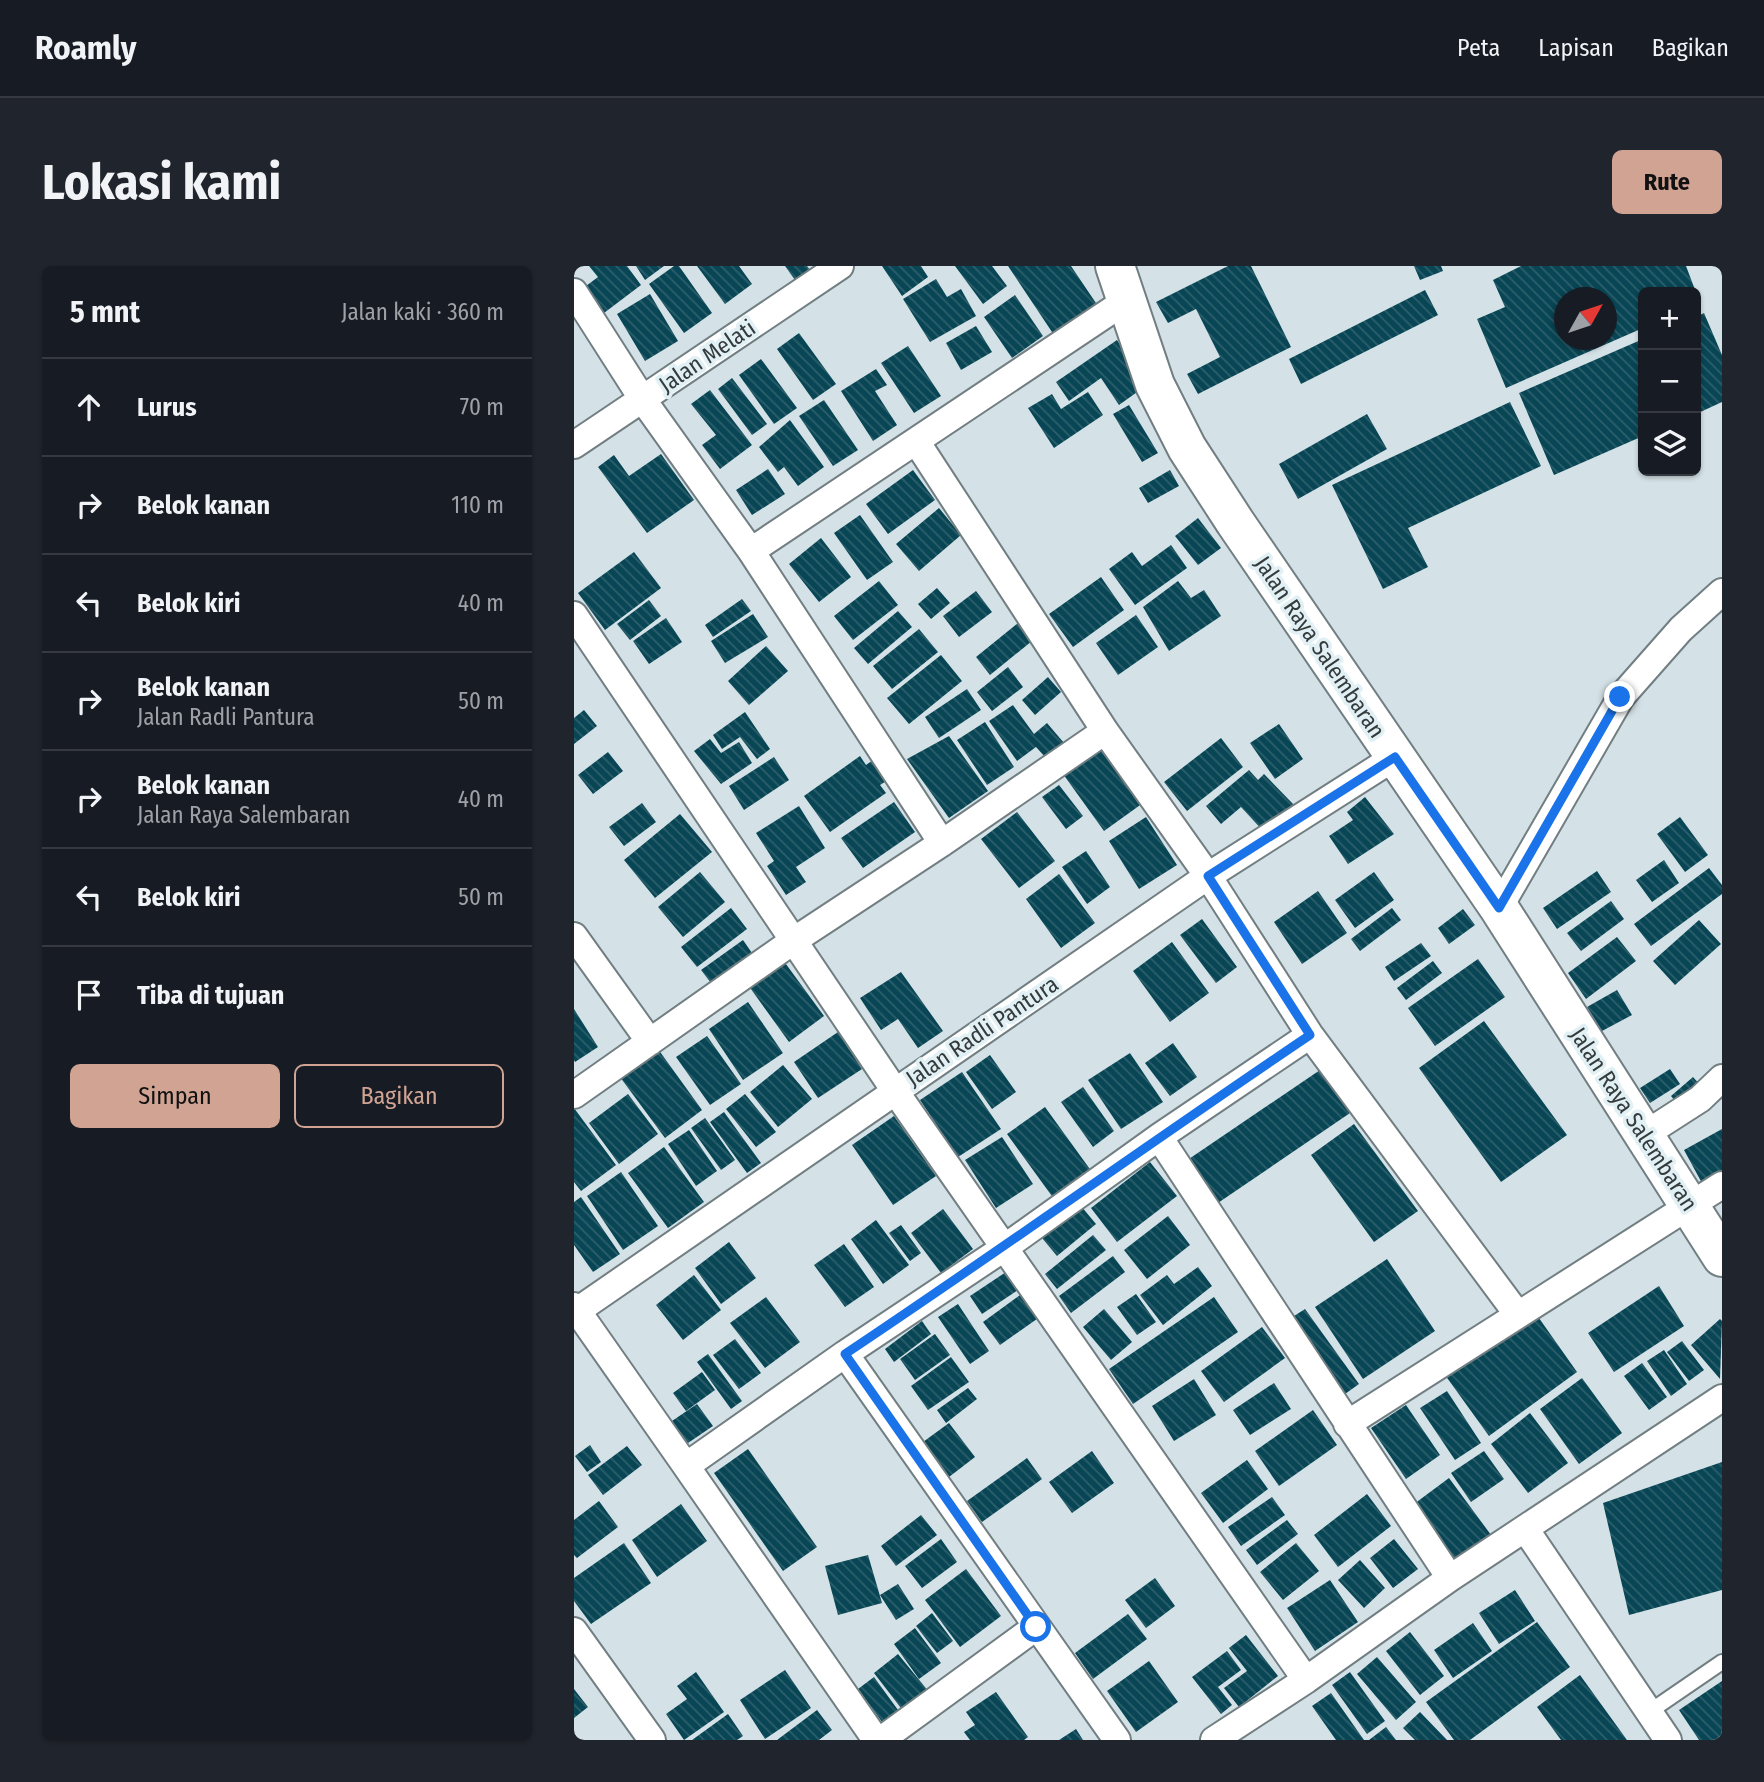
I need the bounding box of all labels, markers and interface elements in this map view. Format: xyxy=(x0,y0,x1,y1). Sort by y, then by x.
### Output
text: Roamly xyxy=(35,28,136,68)
text: Peta xyxy=(1457,34,1500,62)
text: Lapisan xyxy=(1538,34,1614,62)
text: Bagikan xyxy=(1652,34,1729,62)
button: Rute xyxy=(1612,150,1722,214)
text: Lokasi kami xyxy=(42,153,281,212)
north arrow xyxy=(1554,287,1617,350)
map controls xyxy=(1638,287,1701,476)
button: + xyxy=(1638,287,1701,350)
text: 5 mnt xyxy=(70,294,140,330)
text: Jalan kaki · 360 m xyxy=(341,298,504,326)
street label: Jalan Melati xyxy=(653,314,761,398)
button: − xyxy=(1638,350,1701,413)
icon: ahead xyxy=(70,388,108,426)
text: Lurus xyxy=(137,392,197,423)
text: 70 m xyxy=(460,393,504,421)
button: layers xyxy=(1638,413,1701,476)
icon: right xyxy=(70,486,108,524)
text: Belok kanan xyxy=(137,490,270,521)
text: 110 m xyxy=(451,491,504,519)
street label: Jalan Raya Salembaran xyxy=(1249,551,1391,743)
icon: left xyxy=(70,584,108,622)
text: Belok kiri xyxy=(137,588,240,619)
text: 40 m xyxy=(458,589,504,617)
text: Belok kanan xyxy=(137,672,270,703)
route end xyxy=(1604,681,1635,712)
icon: right xyxy=(70,682,108,720)
text: 50 m xyxy=(458,687,504,715)
text: Jalan Radli Pantura xyxy=(137,703,315,731)
text: Belok kanan xyxy=(137,770,270,801)
icon: right xyxy=(70,780,108,818)
text: 40 m xyxy=(458,785,504,813)
text: Jalan Raya Salembaran xyxy=(137,801,350,829)
icon: left xyxy=(70,878,108,916)
text: Belok kiri xyxy=(137,882,240,913)
text: 50 m xyxy=(458,883,504,911)
street label: Jalan Radli Pantura xyxy=(901,970,1063,1092)
icon: arrive xyxy=(70,976,108,1014)
text: Tiba di tujuan xyxy=(137,980,284,1011)
street label: Jalan Raya Salembaran xyxy=(1564,1022,1704,1216)
button: Simpan xyxy=(70,1064,280,1128)
button: Bagikan xyxy=(294,1064,504,1128)
route start xyxy=(1020,1611,1051,1642)

